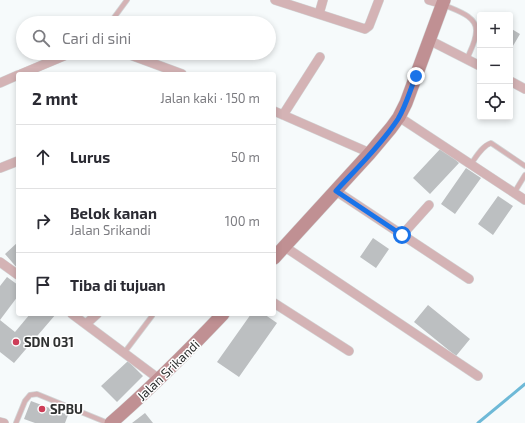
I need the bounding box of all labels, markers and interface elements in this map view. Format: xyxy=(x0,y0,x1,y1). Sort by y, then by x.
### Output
map controls xyxy=(477,12,513,120)
button: + xyxy=(477,12,513,48)
search box xyxy=(16,16,276,60)
icon: search xyxy=(30,27,52,49)
text: Cari di sini xyxy=(62,29,131,47)
button: − xyxy=(477,48,513,84)
route end xyxy=(407,67,425,85)
button: locate xyxy=(477,84,513,120)
text: 2 mnt xyxy=(32,88,78,108)
text: Jalan kaki · 150 m xyxy=(160,90,260,106)
icon: ahead xyxy=(32,146,54,168)
text: Lurus xyxy=(70,148,110,166)
text: 50 m xyxy=(231,149,260,165)
text: Belok kanan xyxy=(70,204,157,222)
icon: right xyxy=(32,210,54,232)
text: 100 m xyxy=(225,213,260,229)
text: Jalan Srikandi xyxy=(70,222,151,238)
route start xyxy=(393,226,411,244)
icon: arrive xyxy=(32,274,54,296)
text: Tiba di tujuan xyxy=(70,276,166,294)
place label: SDN 031 xyxy=(24,334,74,350)
street label: Jalan Srikandi xyxy=(133,336,203,404)
marker: SDN 031 xyxy=(11,337,21,347)
place label: SPBU xyxy=(50,401,83,417)
marker: SPBU xyxy=(37,404,47,414)

